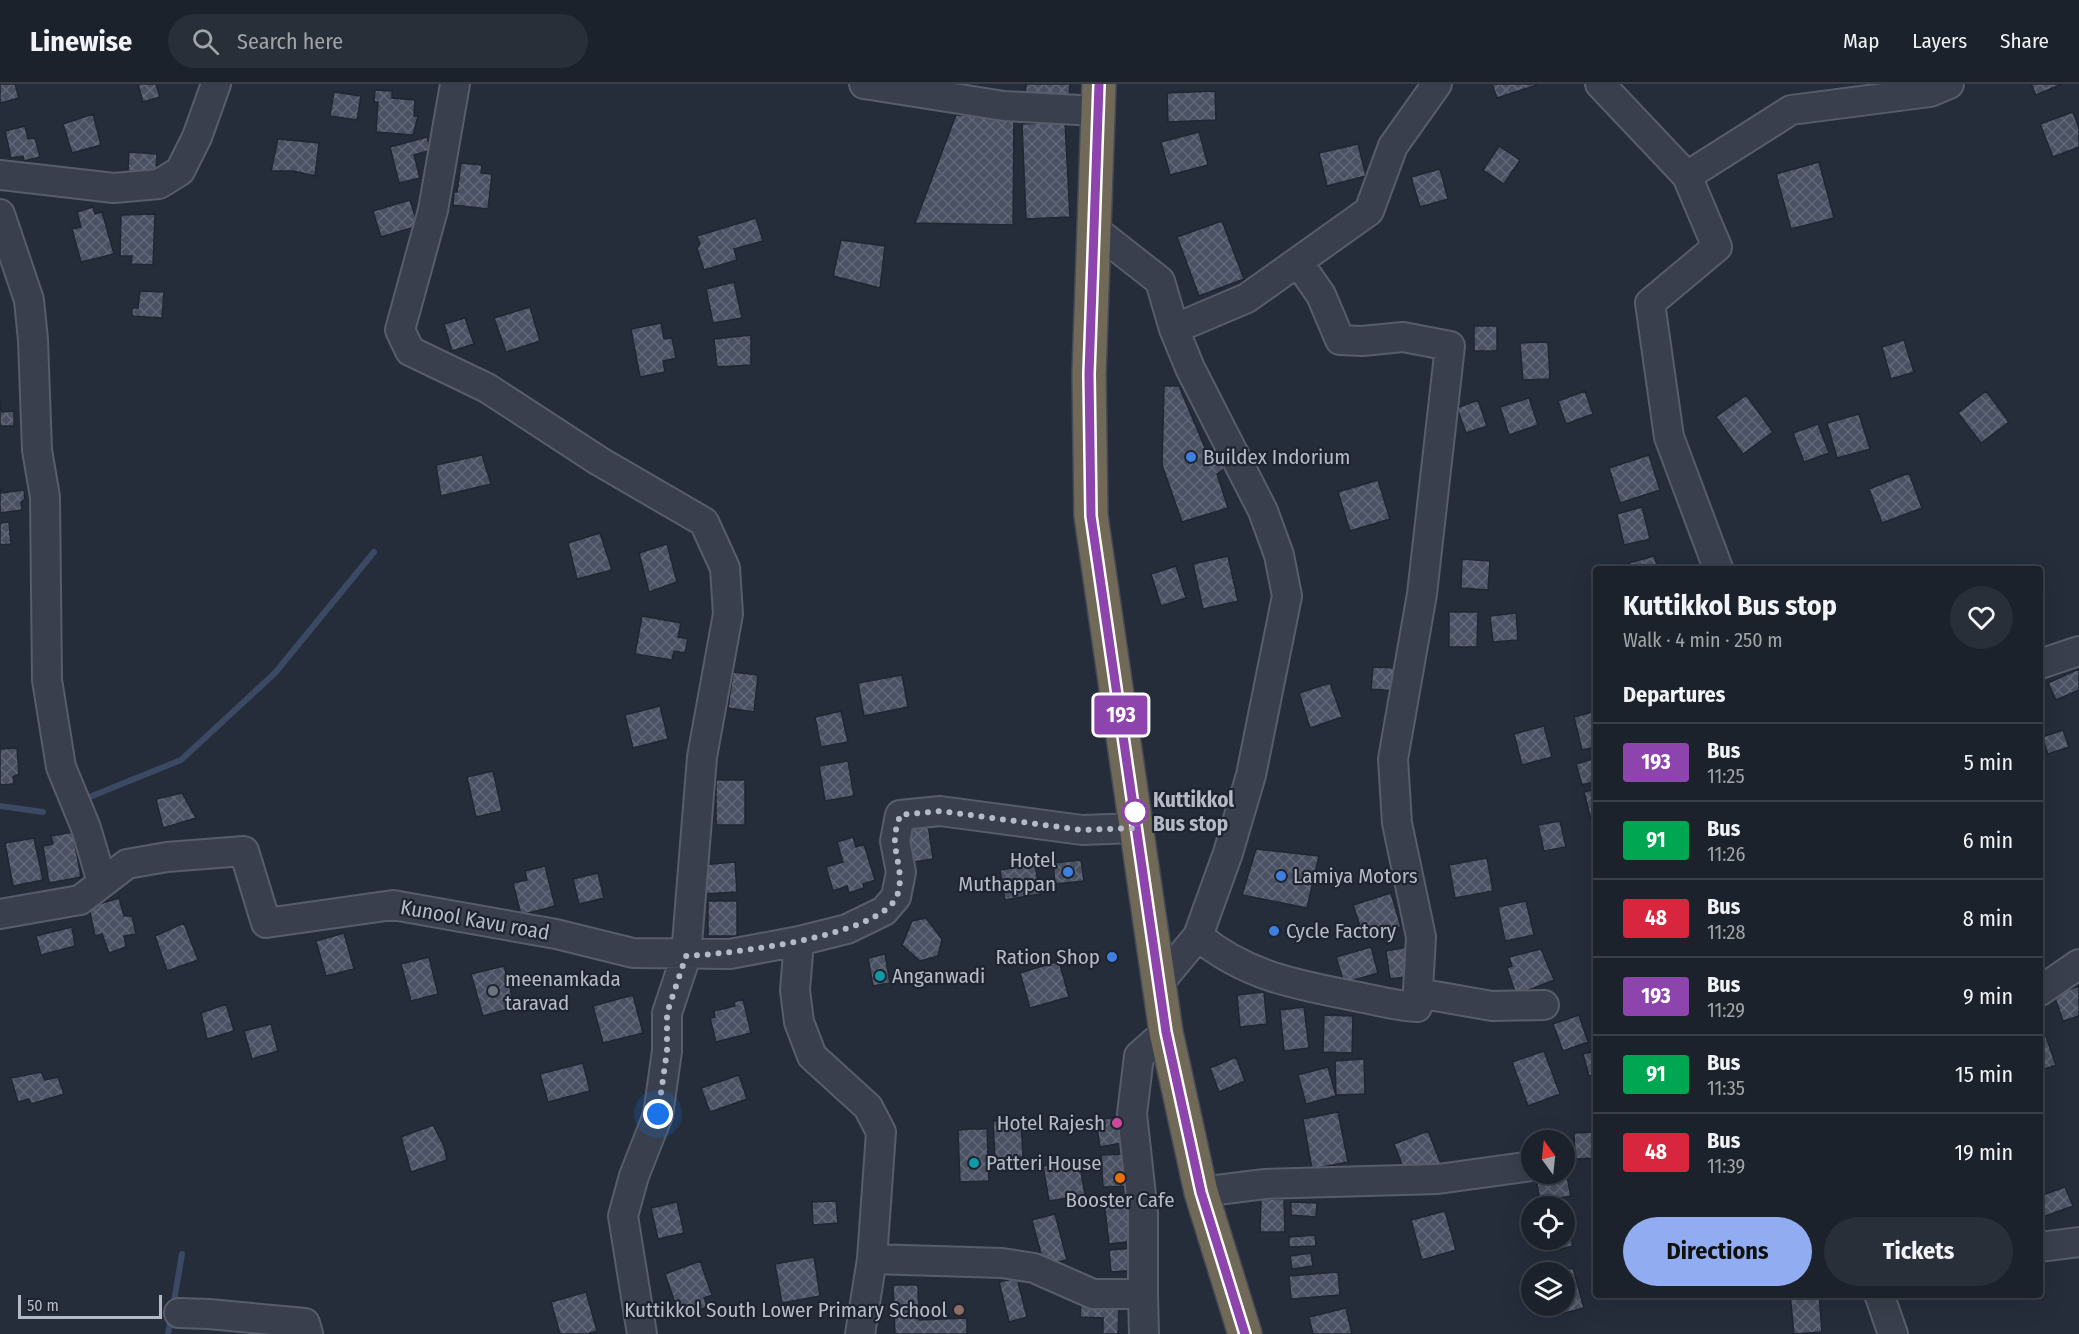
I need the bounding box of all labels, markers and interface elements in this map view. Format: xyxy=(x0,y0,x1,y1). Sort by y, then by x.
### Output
search box xyxy=(168,14,588,68)
text: Linewise xyxy=(30,25,132,58)
icon: search xyxy=(189,25,222,58)
text: Search here xyxy=(237,28,343,55)
text: Map xyxy=(1843,28,1879,54)
text: Layers xyxy=(1912,28,1967,54)
text: Share xyxy=(2000,28,2049,54)
place label: Buildex Indorium xyxy=(1203,444,1350,470)
marker: Buildex Indorium xyxy=(1184,450,1198,464)
button: heart xyxy=(1950,586,2013,649)
text: Kuttikkol Bus stop xyxy=(1623,589,1837,622)
text: Walk · 4 min · 250 m xyxy=(1623,628,1783,652)
text: Departures xyxy=(1623,681,1725,708)
line badge: 193 xyxy=(1086,696,1156,734)
text: 193 xyxy=(1106,702,1136,728)
text: Bus xyxy=(1707,737,1740,764)
text: 193 xyxy=(1641,749,1671,775)
text: 5 min xyxy=(1964,749,2013,776)
text: 11:25 xyxy=(1707,764,1745,788)
place label: Kuttikkol Bus stop xyxy=(1153,787,1234,837)
marker: Kuttikkol Bus stop xyxy=(1122,799,1148,825)
text: Bus xyxy=(1707,815,1740,842)
text: 91 xyxy=(1646,827,1666,853)
text: 6 min xyxy=(1963,827,2013,854)
text: 11:26 xyxy=(1707,842,1745,866)
place label: Hotel Muthappan xyxy=(958,847,1056,897)
place label: Lamiya Motors xyxy=(1293,863,1418,889)
marker: Hotel Muthappan xyxy=(1061,865,1075,879)
marker: Lamiya Motors xyxy=(1274,869,1288,883)
text: Bus xyxy=(1707,893,1740,920)
street label: Kunool Kavu road xyxy=(398,894,552,946)
text: 48 xyxy=(1645,905,1667,931)
text: 8 min xyxy=(1963,905,2013,932)
place label: Cycle Factory xyxy=(1286,918,1397,944)
text: 11:28 xyxy=(1707,920,1745,944)
marker: Cycle Factory xyxy=(1267,924,1281,938)
place label: Ration Shop xyxy=(996,944,1100,970)
marker: Ration Shop xyxy=(1105,950,1119,964)
place label: Anganwadi xyxy=(892,963,985,989)
place label: meenamkada taravad xyxy=(505,966,621,1016)
marker: Anganwadi xyxy=(873,969,887,983)
text: Bus xyxy=(1707,971,1740,998)
text: 193 xyxy=(1641,983,1671,1009)
text: 9 min xyxy=(1963,983,2013,1010)
marker: meenamkada taravad xyxy=(486,984,500,998)
text: 11:29 xyxy=(1707,998,1745,1022)
text: Bus xyxy=(1707,1049,1740,1076)
text: 91 xyxy=(1646,1061,1666,1087)
text: 15 min xyxy=(1955,1061,2013,1088)
text: 11:35 xyxy=(1707,1076,1745,1100)
your location xyxy=(643,1099,673,1129)
place label: Hotel Rajesh xyxy=(997,1110,1105,1136)
marker: Hotel Rajesh xyxy=(1110,1116,1124,1130)
text: Bus xyxy=(1707,1127,1740,1154)
north arrow xyxy=(1521,1130,1575,1184)
map controls xyxy=(1521,1130,1575,1316)
text: 48 xyxy=(1645,1139,1667,1165)
text: 19 min xyxy=(1955,1139,2013,1166)
place label: Patteri House xyxy=(986,1150,1102,1176)
text: 11:39 xyxy=(1707,1154,1745,1178)
marker: Patteri House xyxy=(967,1156,981,1170)
marker: Booster Cafe xyxy=(1113,1171,1127,1185)
place label: Booster Cafe xyxy=(1065,1187,1175,1213)
button: locate xyxy=(1521,1196,1575,1250)
button: Directions xyxy=(1623,1217,1812,1286)
button: Tickets xyxy=(1824,1217,2013,1286)
button: layers xyxy=(1521,1262,1575,1316)
scale bar xyxy=(18,1292,162,1320)
text: 50 m xyxy=(27,1296,59,1315)
place label: Kuttikkol South Lower Primary School xyxy=(624,1297,947,1323)
marker: Kuttikkol South Lower Primary School xyxy=(952,1303,966,1317)

